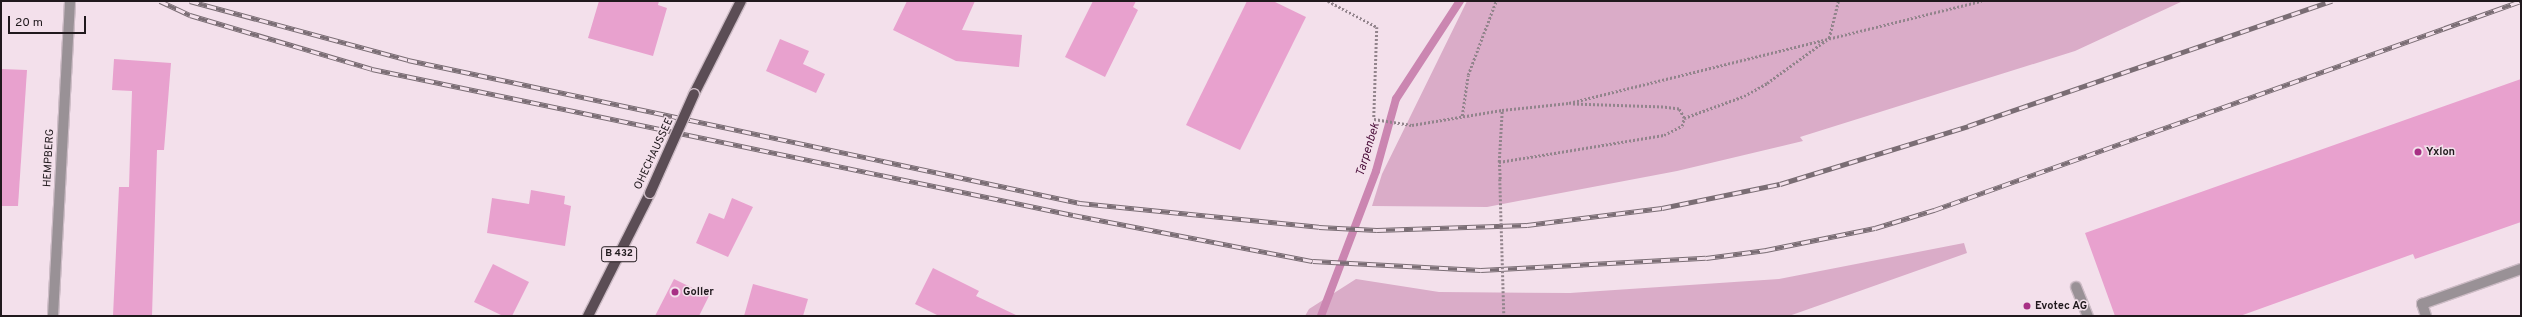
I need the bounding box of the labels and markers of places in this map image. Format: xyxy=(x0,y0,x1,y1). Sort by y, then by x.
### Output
place label: Yxlon xyxy=(2426,145,2455,159)
marker: Yxlon xyxy=(2413,147,2423,157)
place label: Goller xyxy=(683,285,714,299)
marker: Goller xyxy=(670,287,680,297)
place label: Evotec AG xyxy=(2035,299,2088,313)
marker: Evotec AG xyxy=(2022,301,2032,311)

